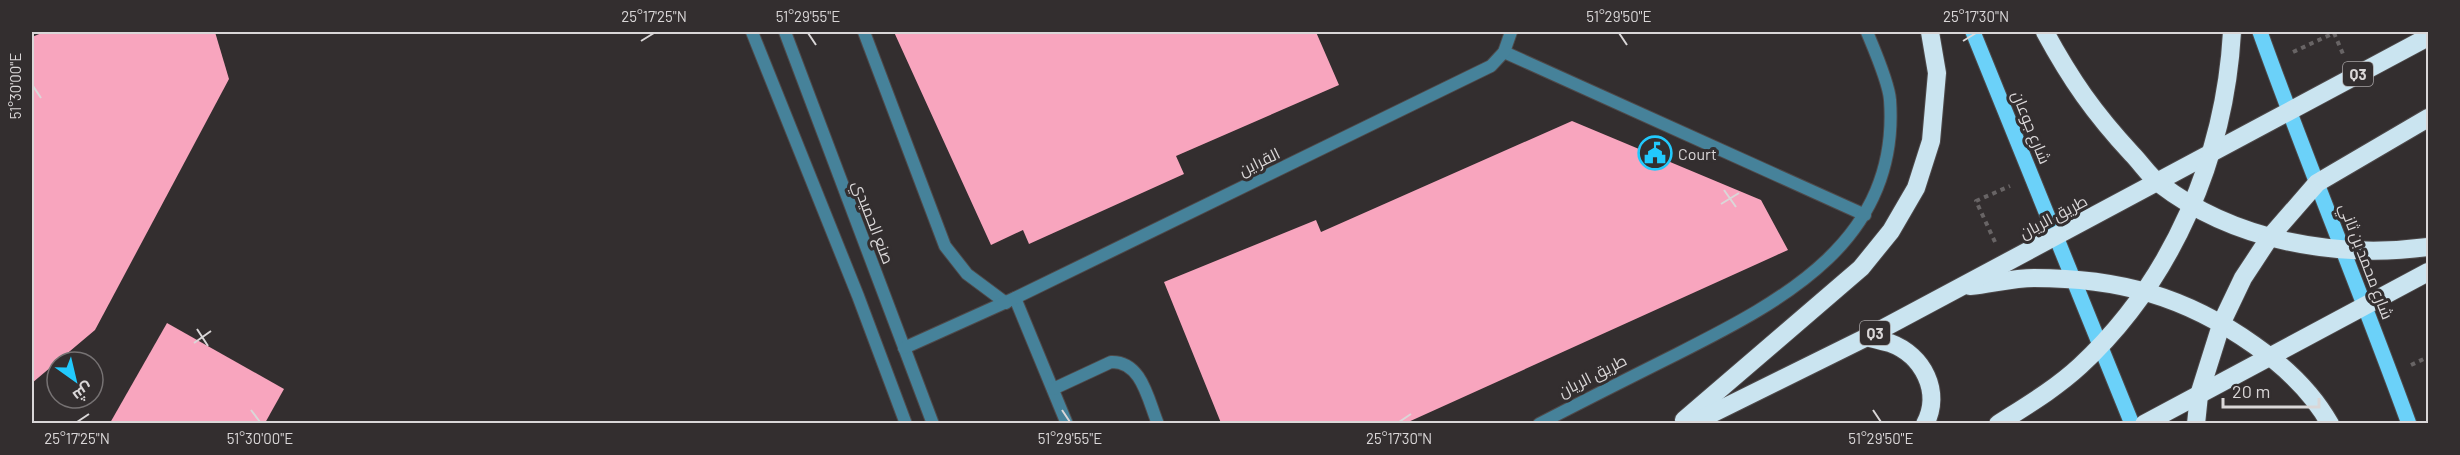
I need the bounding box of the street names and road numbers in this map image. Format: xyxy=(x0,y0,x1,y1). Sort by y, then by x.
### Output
road number: Q3 xyxy=(2343,62,2373,86)
street label: شارع جوعان xyxy=(2006,88,2055,167)
street label: القراين xyxy=(1235,143,1284,181)
street label: صنع الحميدي xyxy=(845,178,899,268)
street label: طريق الريان xyxy=(2016,190,2091,244)
street label: شارع محمد بن ثاني xyxy=(2331,200,2398,323)
road number: Q3 xyxy=(1860,321,1890,345)
street label: طريق الريان xyxy=(1555,350,1630,402)

